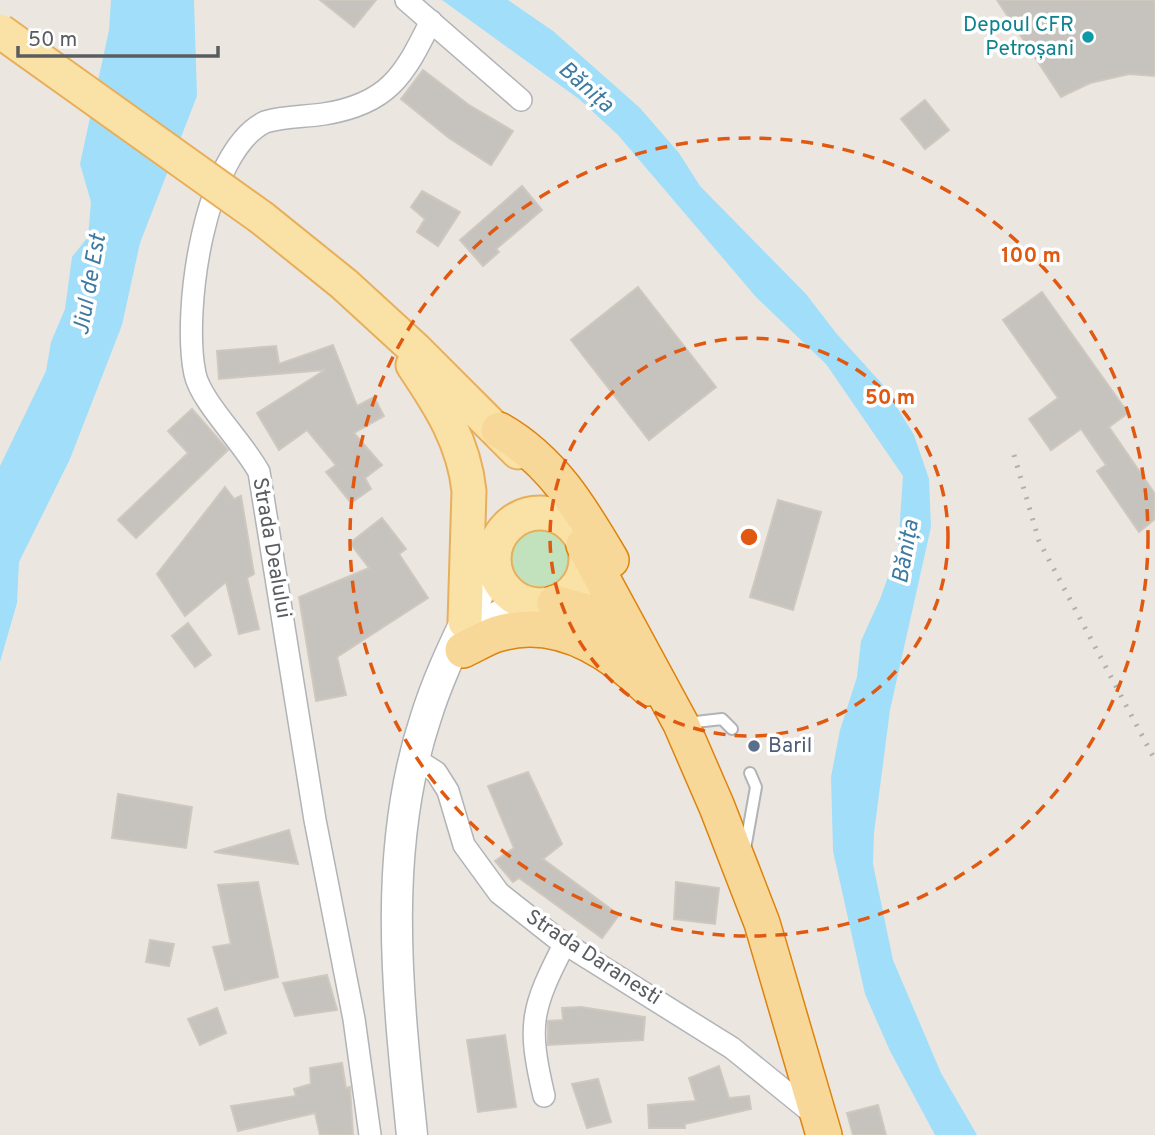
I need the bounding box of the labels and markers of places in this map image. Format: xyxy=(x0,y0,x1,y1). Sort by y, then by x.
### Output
place label: Depoul CFR Petroșani xyxy=(963,12,1074,63)
marker: Depoul CFR Petroșani xyxy=(1080,29,1096,45)
centre of rings xyxy=(737,525,761,549)
place label: Baril xyxy=(768,733,812,760)
marker: Baril xyxy=(746,738,762,754)

